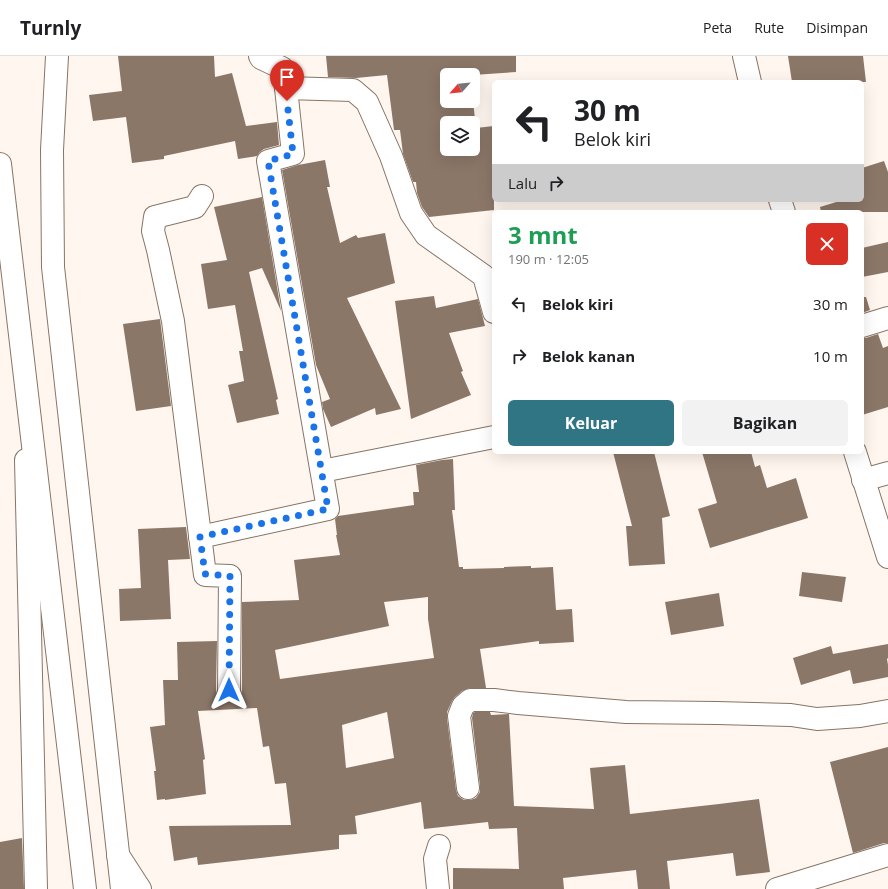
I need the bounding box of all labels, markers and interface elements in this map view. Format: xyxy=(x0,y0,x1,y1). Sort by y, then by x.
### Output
text: Turnly xyxy=(20,15,81,41)
text: Peta xyxy=(703,18,732,37)
text: Rute xyxy=(754,18,784,37)
text: Disimpan xyxy=(806,18,868,37)
pin xyxy=(270,60,304,101)
icon: arrive xyxy=(276,66,298,88)
north arrow xyxy=(440,68,480,108)
map controls xyxy=(440,68,480,156)
text: 30 m xyxy=(574,91,641,129)
icon: left xyxy=(508,96,560,148)
button: layers xyxy=(440,116,480,156)
text: Belok kiri xyxy=(574,127,651,151)
icon: right xyxy=(545,172,567,194)
text: Lalu xyxy=(508,173,537,193)
text: 3 mnt xyxy=(508,218,578,251)
button: close xyxy=(806,223,848,265)
text: 190 m · 12:05 xyxy=(508,250,589,268)
icon: left xyxy=(508,293,530,315)
text: Belok kiri xyxy=(542,294,613,314)
text: 30 m xyxy=(813,294,848,314)
icon: right xyxy=(508,345,530,367)
text: Belok kanan xyxy=(542,346,635,366)
text: 10 m xyxy=(813,346,848,366)
button: Keluar xyxy=(508,400,674,446)
button: Bagikan xyxy=(682,400,848,446)
position arrow xyxy=(208,669,250,711)

